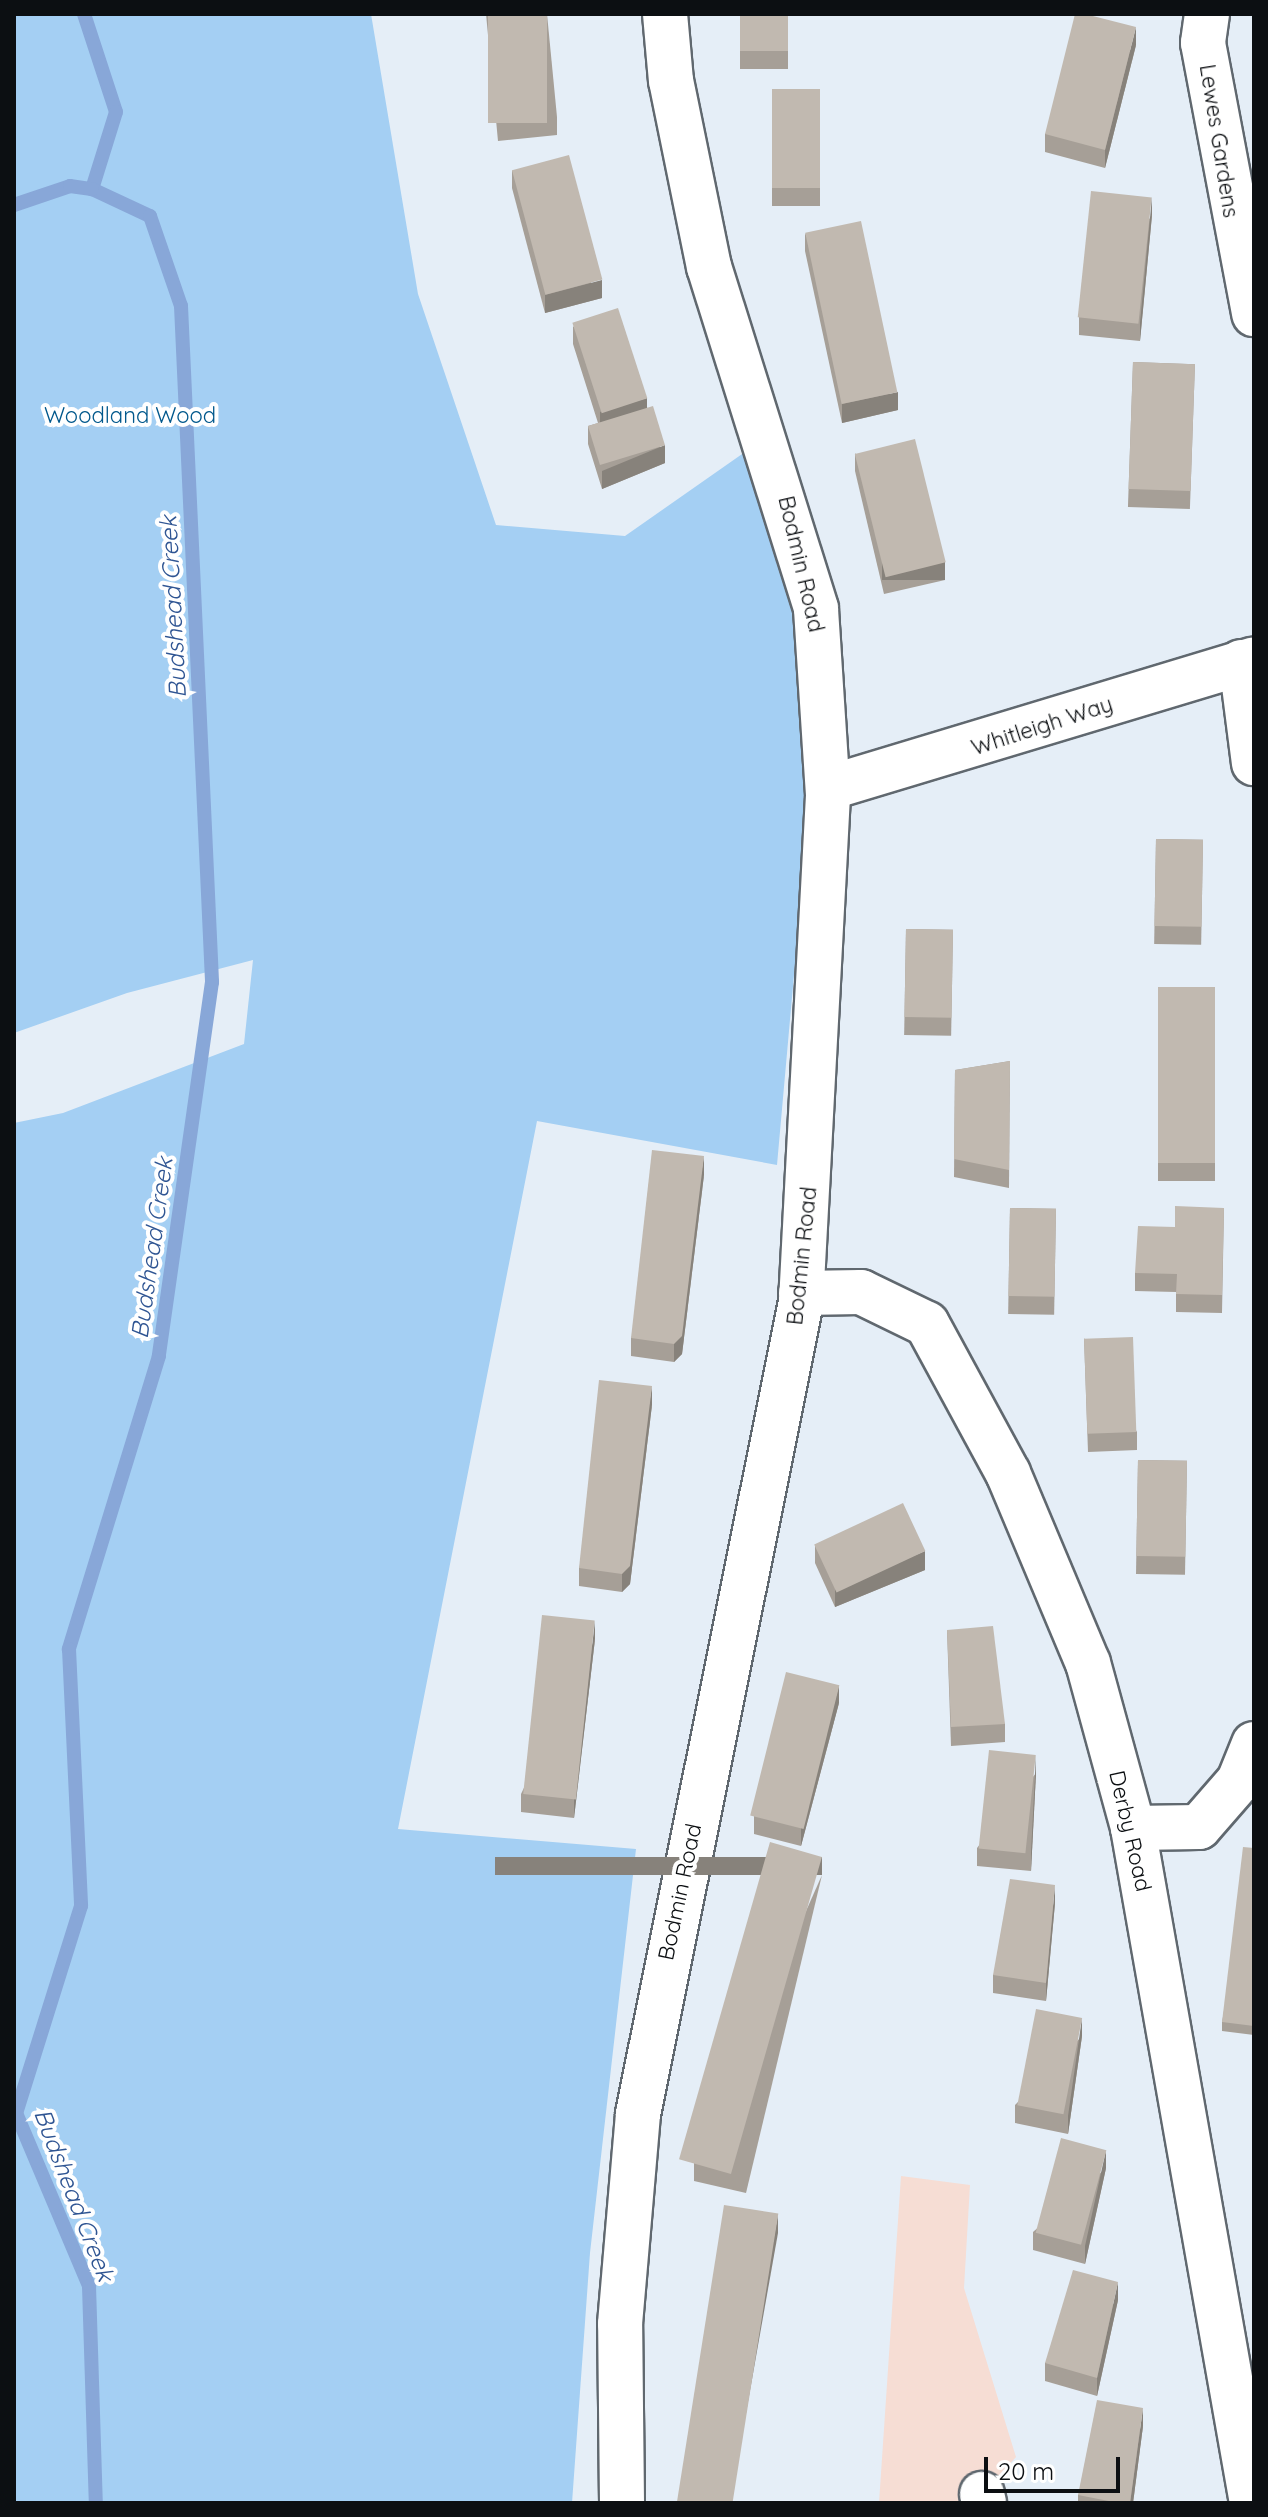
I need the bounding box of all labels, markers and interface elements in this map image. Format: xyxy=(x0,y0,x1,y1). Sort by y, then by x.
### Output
street label: Lewes Gardens xyxy=(1194,62,1244,220)
park label: Woodland Wood xyxy=(44,403,216,429)
street label: Bodmin Road xyxy=(773,493,829,635)
water label: Budshead Creek xyxy=(154,515,192,699)
street label: Whitleigh Way xyxy=(968,691,1116,761)
water label: Budshead Creek xyxy=(125,1156,179,1340)
street label: Bodmin Road xyxy=(782,1186,822,1326)
street label: Derby Road xyxy=(1103,1768,1157,1894)
street label: Bodmin Road xyxy=(653,1821,707,1963)
water label: Budshead Creek xyxy=(28,2105,120,2285)
scale bar xyxy=(988,2441,1124,2491)
text: 20 m xyxy=(998,2456,1054,2486)

